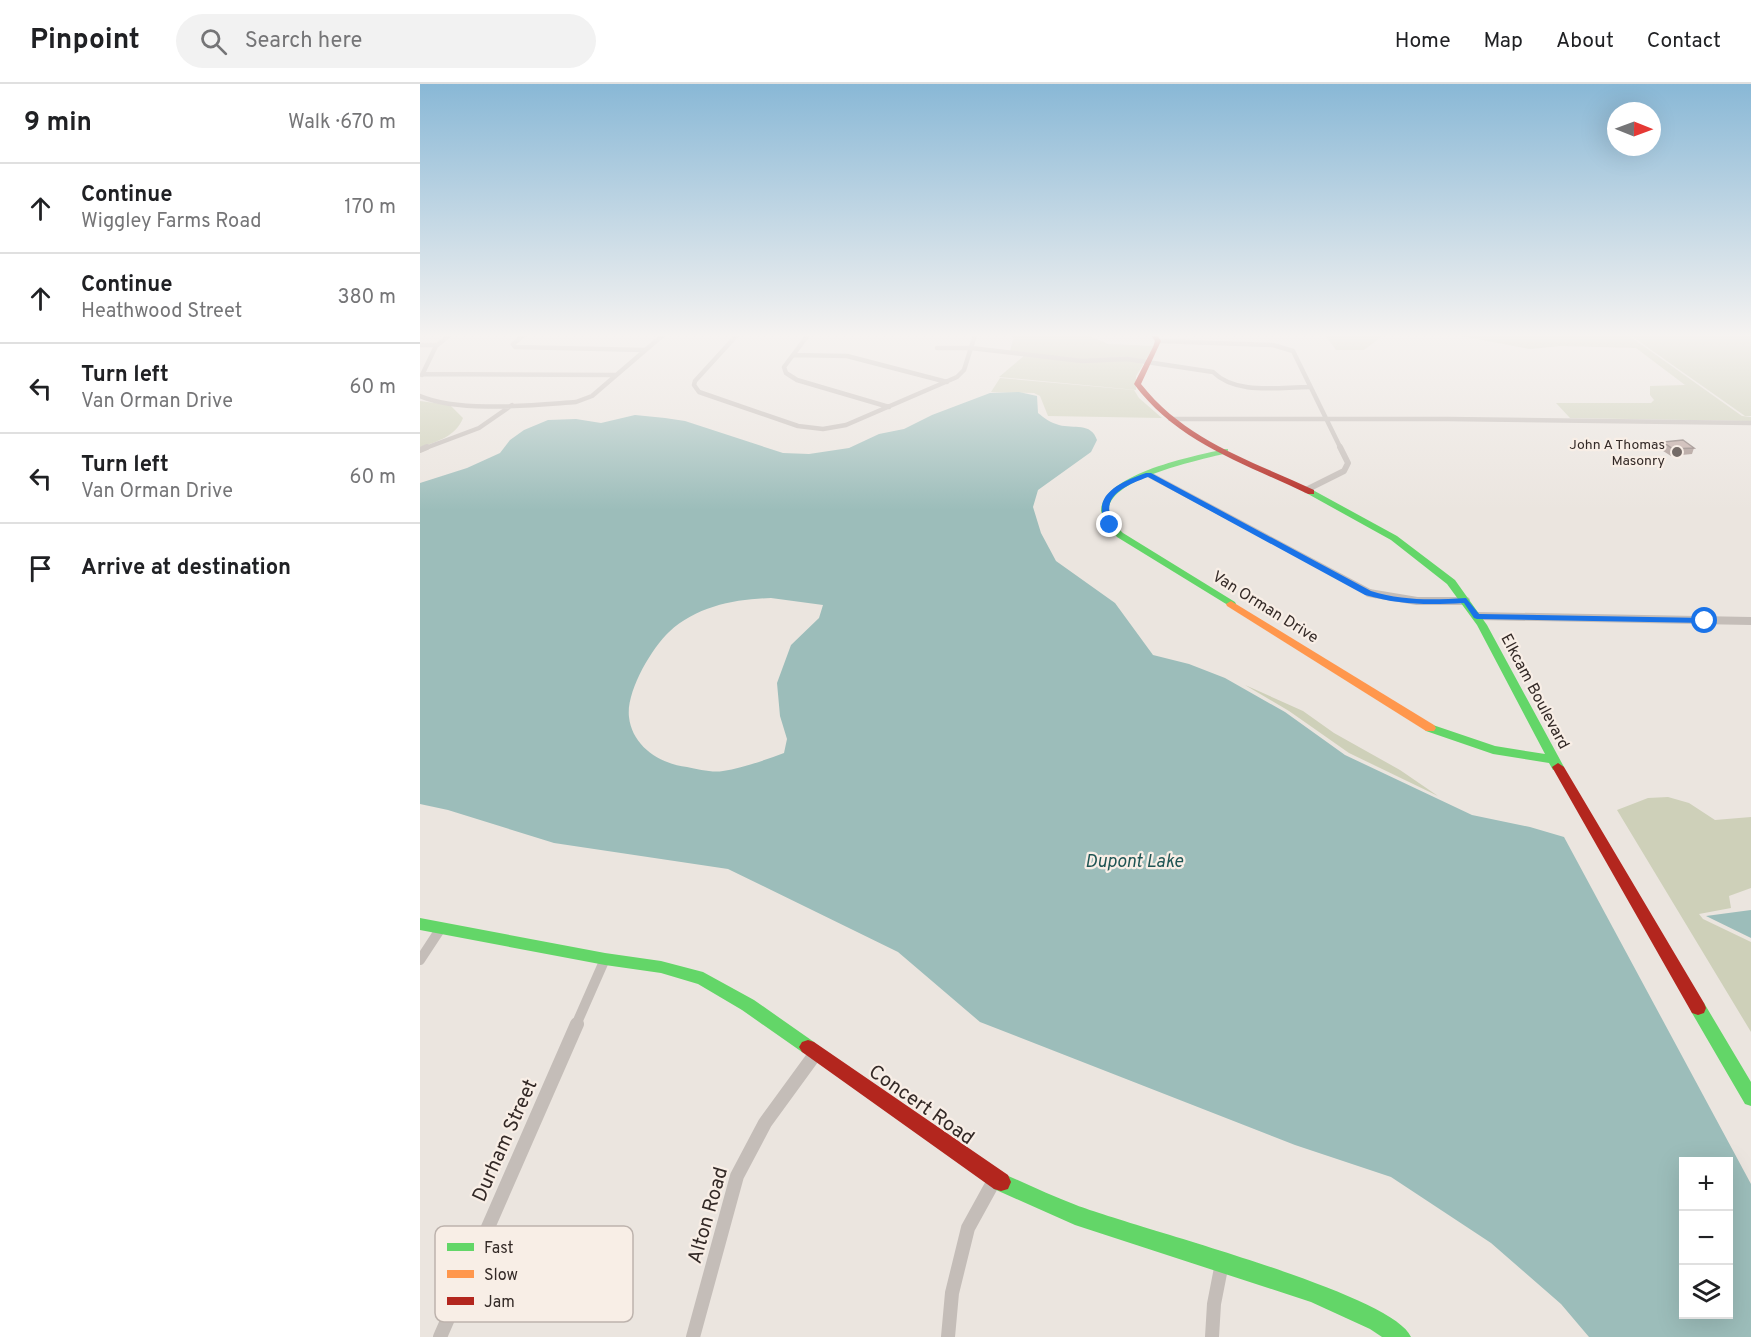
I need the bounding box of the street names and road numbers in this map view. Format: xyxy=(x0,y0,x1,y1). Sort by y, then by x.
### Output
street label: Van Orman Drive xyxy=(1208,567,1322,648)
street label: Elkcam Boulevard xyxy=(1495,631,1573,753)
street label: Concert Road xyxy=(863,1060,979,1152)
street label: Durham Street xyxy=(467,1075,544,1206)
street label: Alton Road xyxy=(683,1164,735,1267)

